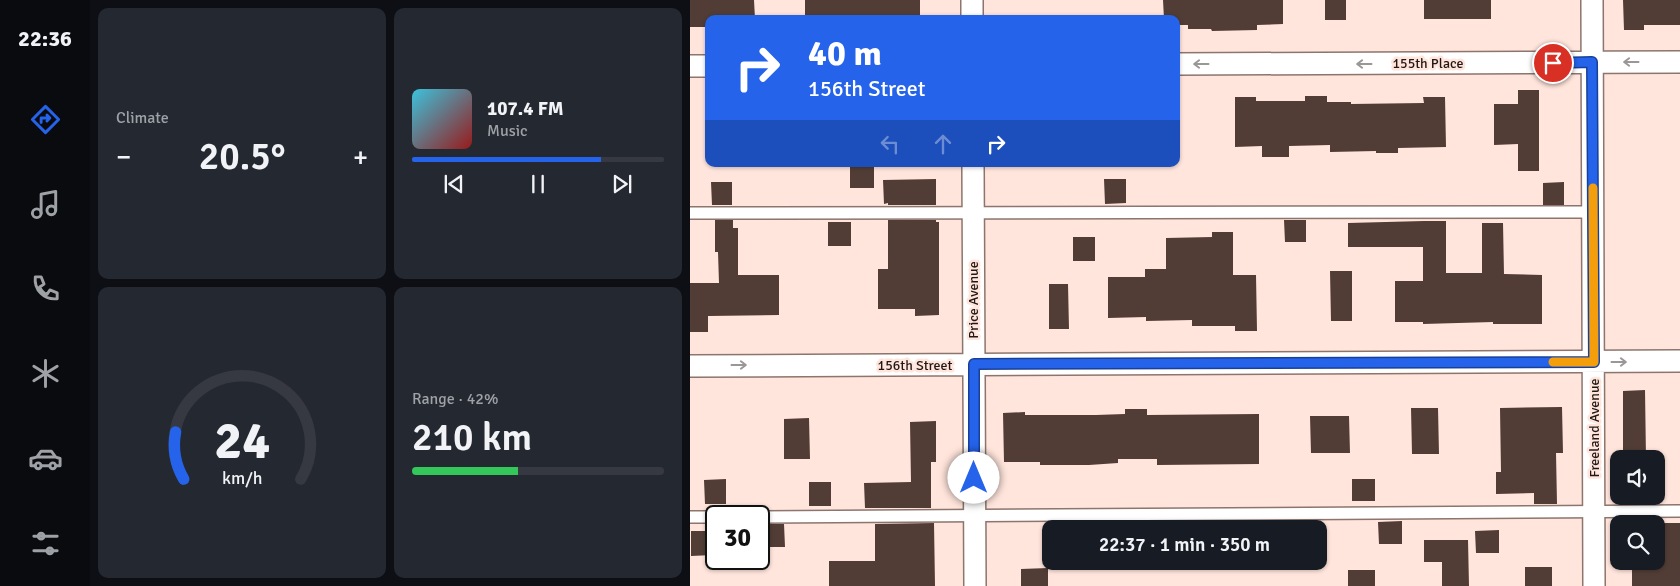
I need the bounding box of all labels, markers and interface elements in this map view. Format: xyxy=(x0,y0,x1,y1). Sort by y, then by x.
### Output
text: 22:36 xyxy=(18,25,72,52)
text: 40 m xyxy=(808,32,882,75)
icon: right xyxy=(725,35,790,100)
pin xyxy=(1532,42,1574,84)
icon: arrive xyxy=(1539,49,1567,77)
street label: 155th Place xyxy=(1393,55,1463,72)
one-way arrow xyxy=(1624,57,1640,67)
one-way arrow xyxy=(1194,59,1210,69)
one-way arrow xyxy=(1356,59,1372,68)
text: 156th Street xyxy=(808,75,925,102)
text: 107.4 FM xyxy=(487,97,564,121)
icon: directions xyxy=(28,102,63,137)
text: Climate xyxy=(116,108,169,128)
text: Music xyxy=(487,121,528,141)
icon: left xyxy=(876,130,904,158)
icon: ahead xyxy=(929,130,957,158)
icon: right xyxy=(982,130,1010,158)
text: 20.5° xyxy=(199,133,285,180)
text: − xyxy=(116,140,131,174)
text: + xyxy=(353,140,368,174)
icon: previous xyxy=(440,170,468,198)
icon: pause xyxy=(524,170,552,198)
icon: next xyxy=(608,170,636,198)
icon: music xyxy=(28,187,63,222)
street label: Price Avenue xyxy=(965,261,982,339)
icon: phone xyxy=(28,271,63,306)
icon: climate xyxy=(28,356,63,391)
street label: 156th Street xyxy=(878,357,952,374)
one-way arrow xyxy=(1610,357,1626,367)
one-way arrow xyxy=(730,360,746,370)
street label: Freeland Avenue xyxy=(1586,378,1603,478)
text: Range · 42% xyxy=(412,389,498,409)
text: 24 xyxy=(214,409,270,473)
text: 210 km xyxy=(412,414,532,461)
icon: car xyxy=(28,441,63,476)
map controls xyxy=(1610,450,1665,570)
button: sound xyxy=(1610,450,1665,505)
position arrow xyxy=(947,451,999,503)
text: km/h xyxy=(222,467,262,489)
speed limit sign: 30 xyxy=(705,505,770,570)
button: search xyxy=(1610,515,1665,570)
icon: filters xyxy=(28,526,63,561)
text: 22:37 · 1 min · 350 m xyxy=(1099,533,1270,557)

